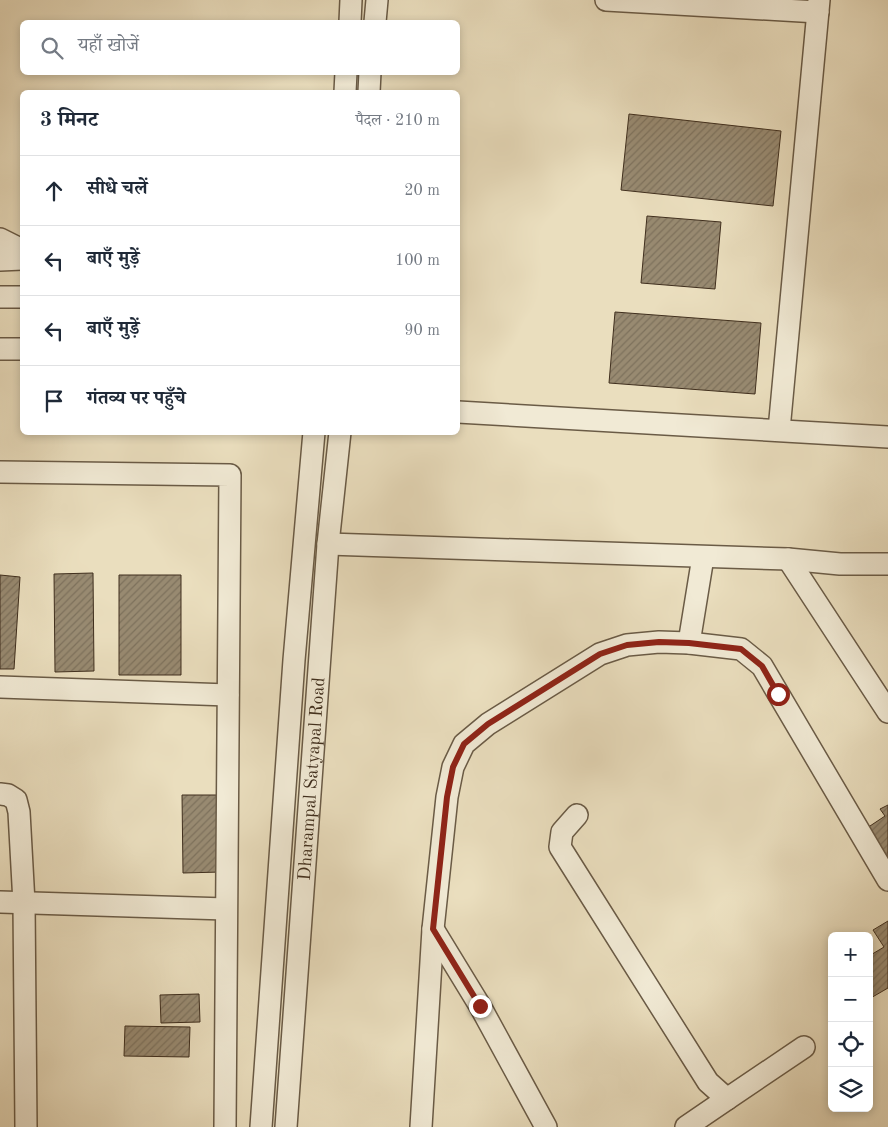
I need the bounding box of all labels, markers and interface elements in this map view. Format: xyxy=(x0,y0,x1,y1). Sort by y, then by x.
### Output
search box xyxy=(20,20,460,75)
icon: search xyxy=(38,34,66,62)
text: यहाँ खोजें xyxy=(78,37,139,56)
text: 3 मिनट xyxy=(40,110,98,131)
text: पैदल · 210 m xyxy=(355,113,440,129)
icon: ahead xyxy=(40,177,68,205)
text: सीधे चलें xyxy=(87,180,147,199)
text: 20 m xyxy=(404,183,440,199)
icon: left xyxy=(40,247,68,275)
text: बाएँ मुड़ें xyxy=(87,250,139,269)
text: 100 m xyxy=(395,253,440,269)
icon: left xyxy=(40,317,68,345)
text: बाएँ मुड़ें xyxy=(87,320,139,339)
text: 90 m xyxy=(404,323,440,339)
icon: arrive xyxy=(40,387,68,415)
text: गंतव्य पर पहुँचे xyxy=(87,390,186,409)
street label: Dharampal Satyapal Road xyxy=(296,677,328,881)
route start xyxy=(767,683,790,706)
map controls xyxy=(828,932,873,1112)
button: + xyxy=(828,932,873,977)
button: − xyxy=(828,977,873,1022)
route end xyxy=(469,995,492,1018)
button: locate xyxy=(828,1022,873,1067)
button: layers xyxy=(828,1067,873,1112)

